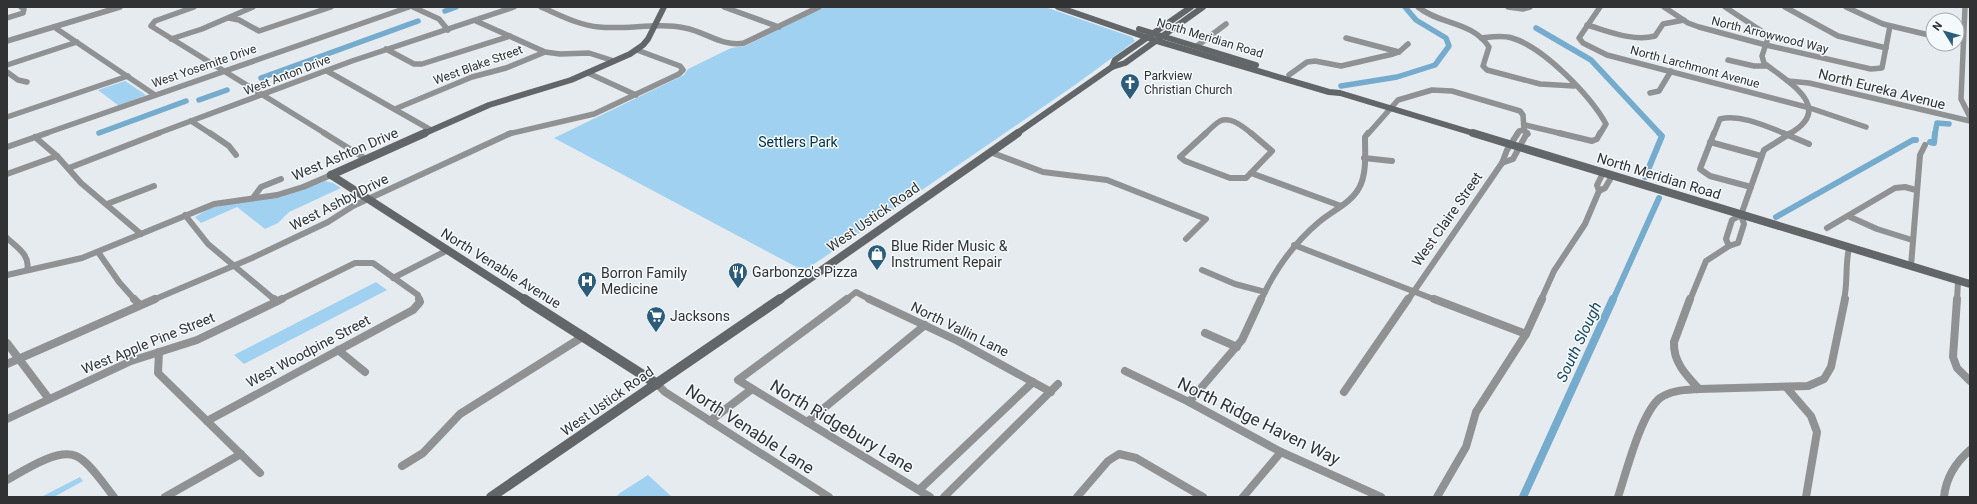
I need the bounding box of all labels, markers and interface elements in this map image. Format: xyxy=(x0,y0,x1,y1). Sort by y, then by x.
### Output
north arrow xyxy=(1925,12,1965,52)
street label: North Arrowwood Way xyxy=(1710,14,1830,56)
street label: North Meridian Road xyxy=(1155,15,1265,61)
text: N xyxy=(1930,19,1945,33)
street label: West Yosemite Drive xyxy=(150,42,258,90)
street label: West Blake Street xyxy=(432,42,525,88)
street label: North Larchmont Avenue xyxy=(1629,43,1761,91)
street label: West Anton Drive xyxy=(242,52,332,98)
street label: North Eureka Avenue xyxy=(1817,65,1947,113)
place label: Parkview Christian Church xyxy=(1144,69,1232,97)
church icon: Parkview Christian Church xyxy=(1119,72,1141,100)
street label: West Ashton Drive xyxy=(289,124,401,184)
park label: Settlers Park xyxy=(758,134,839,150)
street label: North Meridian Road xyxy=(1595,150,1723,202)
street label: West Claire Street xyxy=(1409,169,1486,269)
street label: West Ashby Drive xyxy=(287,170,391,234)
street label: West Ustick Road xyxy=(824,179,922,255)
street label: North Venable Avenue xyxy=(438,225,564,311)
place label: Blue Rider Music & Instrument Repair xyxy=(891,238,1008,270)
shop icon: Blue Rider Music & Instrument Repair xyxy=(866,243,888,271)
restaurant icon: Garbonzo's Pizza xyxy=(727,261,749,289)
place label: Garbonzo's Pizza xyxy=(752,264,858,280)
place label: Borron Family Medicine xyxy=(601,265,687,297)
hospital icon: Borron Family Medicine xyxy=(576,270,598,298)
street label: North Vallin Lane xyxy=(909,298,1011,360)
water label: South Slough xyxy=(1553,299,1605,385)
supermarket icon: Jacksons xyxy=(645,305,667,333)
place label: Jacksons xyxy=(670,308,730,324)
street label: West Apple Pine Street xyxy=(79,309,217,377)
street label: West Woodpine Street xyxy=(243,311,373,390)
street label: West Ustick Road xyxy=(558,363,656,439)
street label: North Ridge Haven Way xyxy=(1175,373,1343,469)
street label: North Ridgebury Lane xyxy=(767,375,917,477)
street label: North Venable Lane xyxy=(682,380,818,478)

